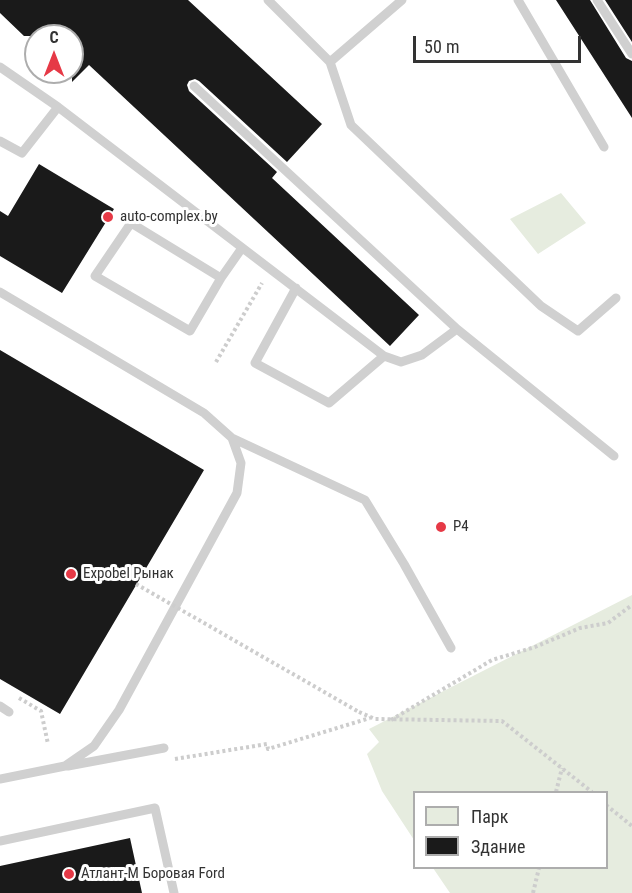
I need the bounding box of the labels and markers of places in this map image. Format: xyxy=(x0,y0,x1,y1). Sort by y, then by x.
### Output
place label: auto-complex.by xyxy=(120,208,218,226)
marker: auto-complex.by xyxy=(101,210,115,224)
place label: P4 xyxy=(453,518,469,536)
marker: P4 xyxy=(434,520,448,534)
place label: Expobel Рынак xyxy=(83,565,174,583)
marker: Expobel Рынак xyxy=(64,567,78,581)
place label: Атлант-М Боровая Ford xyxy=(81,865,225,883)
marker: Атлант-М Боровая Ford xyxy=(62,867,76,881)

